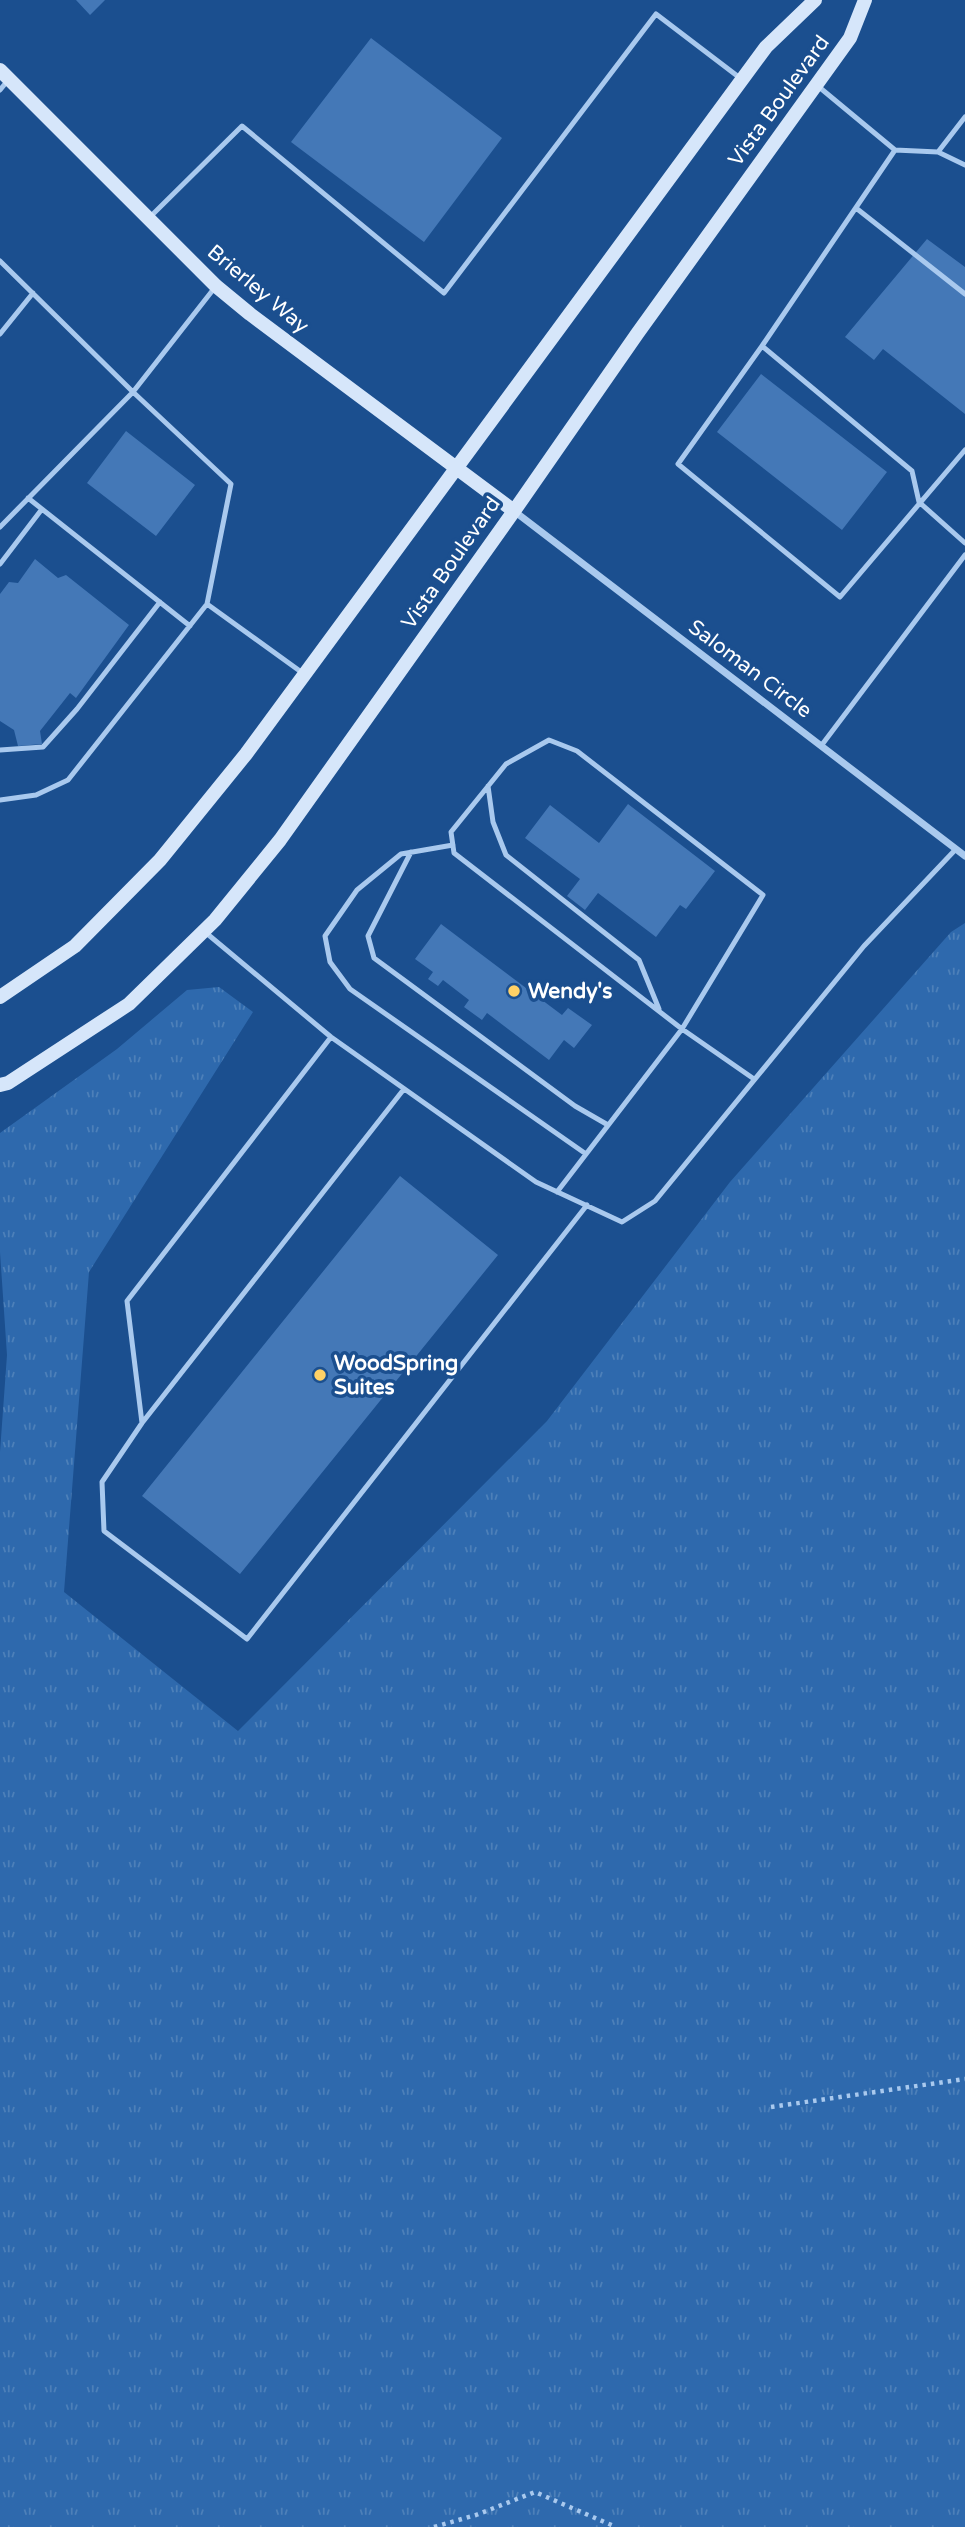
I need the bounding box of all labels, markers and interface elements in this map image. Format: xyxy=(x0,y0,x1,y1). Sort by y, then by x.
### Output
street label: Vista Boulevard xyxy=(723,31,835,171)
street label: Brierley Way xyxy=(202,239,314,339)
street label: Vista Boulevard xyxy=(396,492,506,634)
street label: Saloman Circle xyxy=(683,615,817,724)
place label: Wendy's xyxy=(528,979,612,1004)
marker: Wendy's xyxy=(506,983,522,999)
place label: WoodSpring Suites xyxy=(334,1351,458,1400)
marker: WoodSpring Suites xyxy=(312,1367,328,1383)

